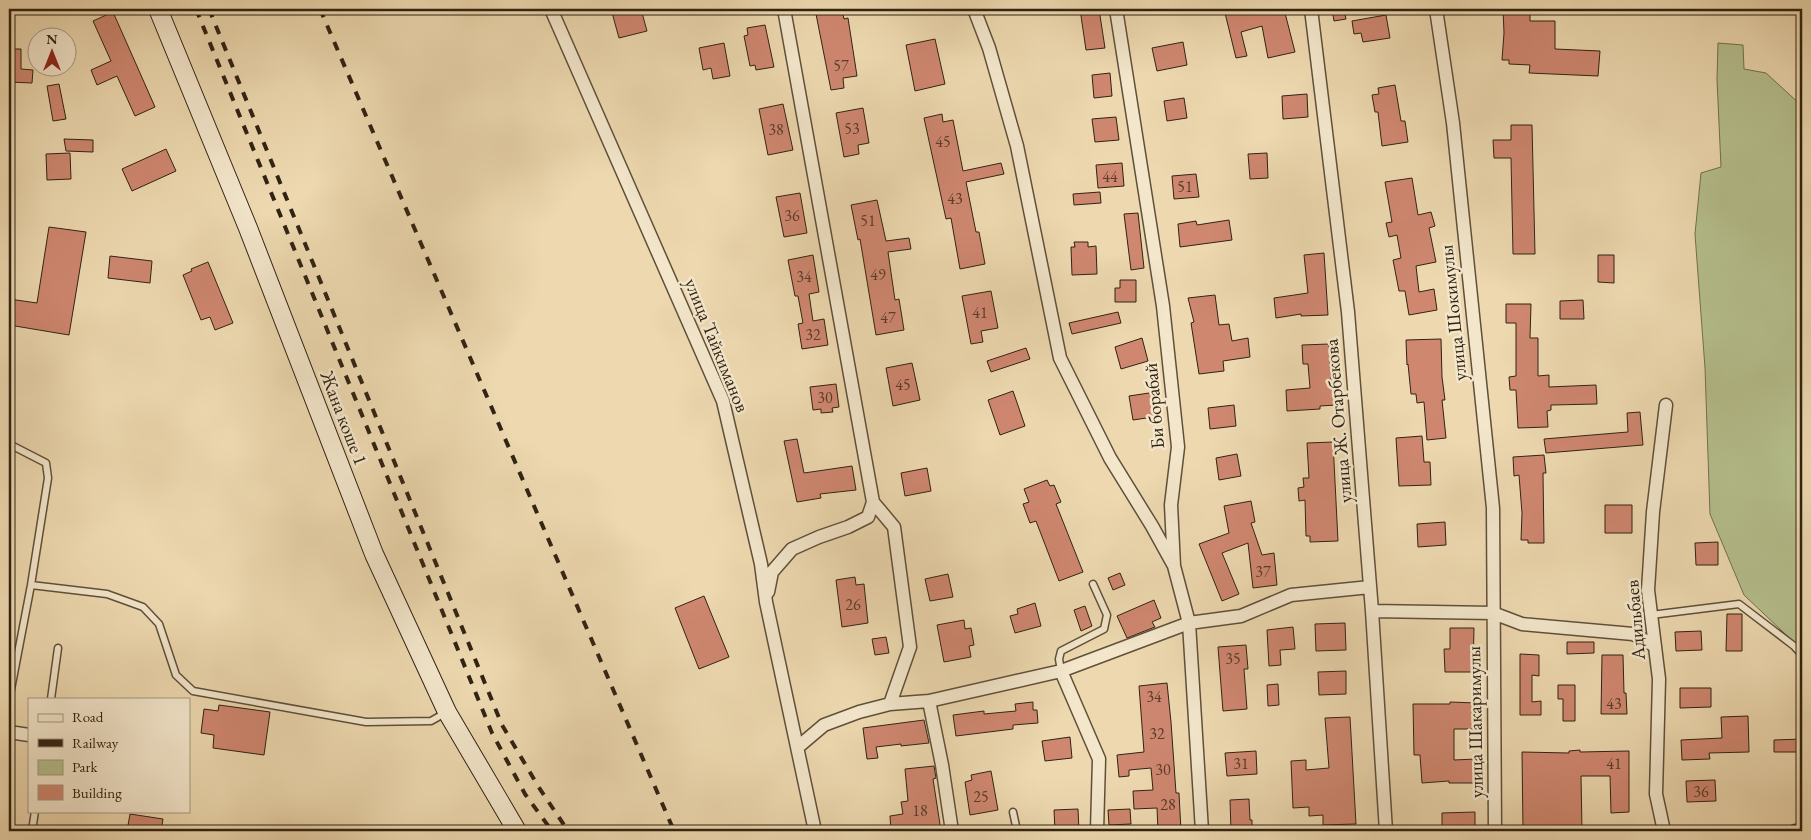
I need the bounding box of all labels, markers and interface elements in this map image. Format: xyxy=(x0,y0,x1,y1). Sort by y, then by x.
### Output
north arrow xyxy=(28,28,78,78)
text: N xyxy=(46,30,58,48)
house number: 57 xyxy=(833,55,849,76)
house number: 53 xyxy=(844,118,860,139)
house number: 38 xyxy=(768,119,784,140)
house number: 45 xyxy=(935,131,951,152)
house number: 44 xyxy=(1102,166,1118,187)
house number: 51 xyxy=(1177,176,1193,197)
house number: 43 xyxy=(947,188,963,209)
house number: 36 xyxy=(784,205,800,226)
house number: 51 xyxy=(860,210,876,231)
street label: улица Шокимулы xyxy=(1433,243,1473,382)
house number: 49 xyxy=(870,264,886,285)
house number: 34 xyxy=(796,266,812,287)
street label: улица Тайкиманов xyxy=(679,274,755,416)
house number: 41 xyxy=(972,302,988,323)
house number: 47 xyxy=(880,307,896,328)
house number: 32 xyxy=(805,324,821,345)
street label: улица Ж. Отарбекова xyxy=(1318,337,1358,504)
street label: Би борабай xyxy=(1138,362,1170,450)
street label: Жана коше 1 xyxy=(314,366,373,469)
house number: 45 xyxy=(895,374,911,395)
house number: 30 xyxy=(817,387,833,408)
house number: 37 xyxy=(1255,561,1271,582)
street label: Адильбаев xyxy=(1619,579,1651,662)
house number: 26 xyxy=(845,594,861,615)
street label: улица Шакаримулы xyxy=(1461,645,1489,798)
house number: 35 xyxy=(1225,648,1241,669)
house number: 34 xyxy=(1146,686,1162,707)
house number: 43 xyxy=(1606,693,1622,714)
legend xyxy=(28,698,190,812)
text: Road xyxy=(72,707,104,726)
house number: 32 xyxy=(1149,723,1165,744)
text: Railway xyxy=(72,733,119,752)
house number: 31 xyxy=(1233,753,1249,774)
house number: 41 xyxy=(1606,753,1622,774)
text: Park xyxy=(72,757,99,776)
house number: 30 xyxy=(1155,759,1171,780)
house number: 36 xyxy=(1693,781,1709,802)
text: Building xyxy=(72,783,122,802)
house number: 25 xyxy=(973,786,989,807)
house number: 28 xyxy=(1160,794,1176,815)
house number: 18 xyxy=(912,800,928,821)

